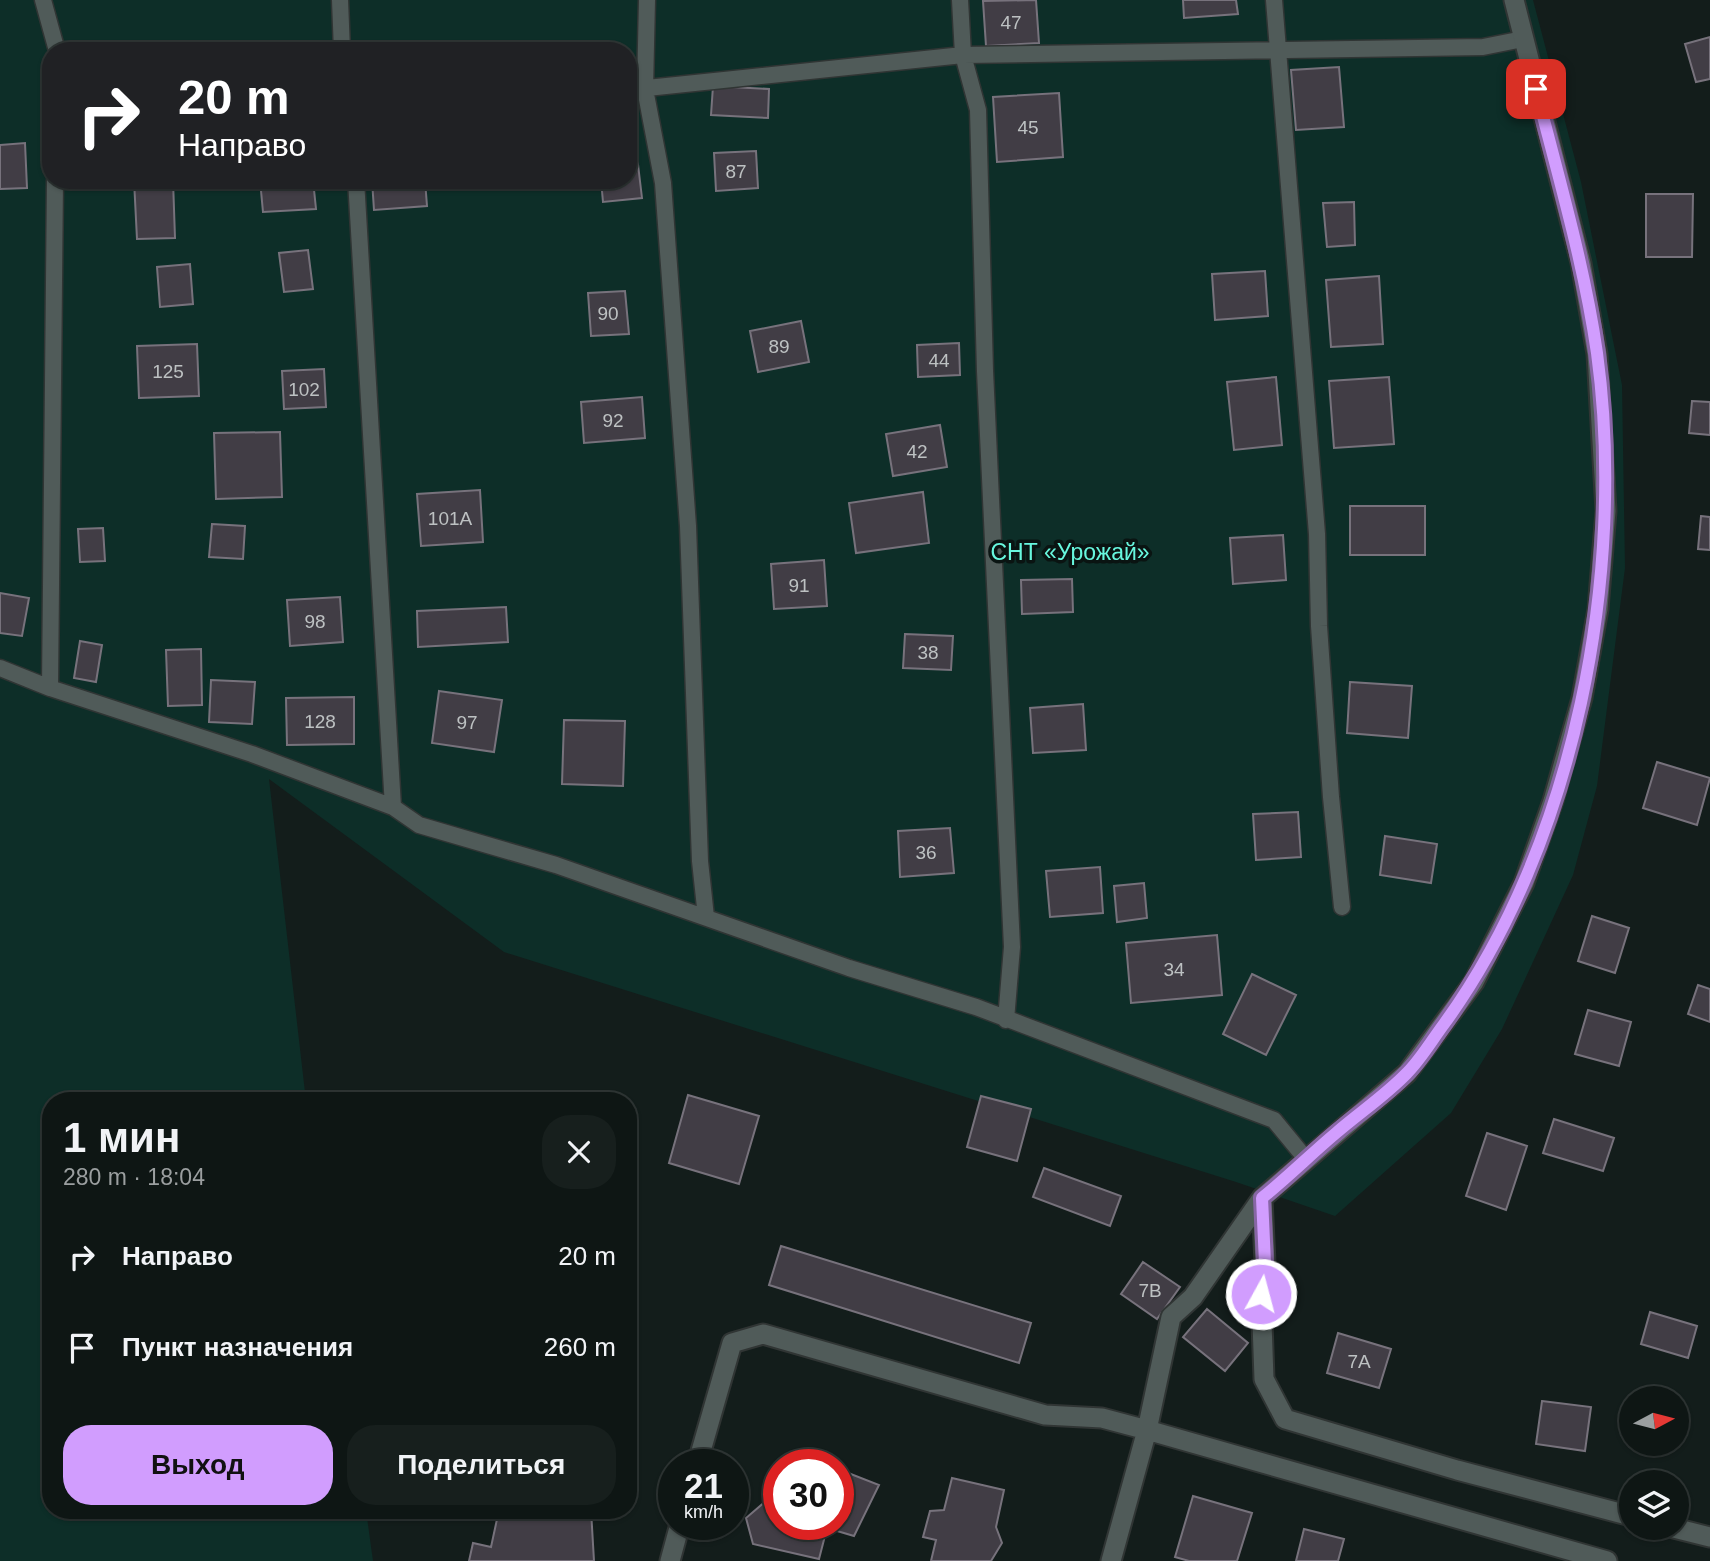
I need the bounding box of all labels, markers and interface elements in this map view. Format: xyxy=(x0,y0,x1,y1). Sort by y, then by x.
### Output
house number: 47 xyxy=(1000,12,1022,33)
pin xyxy=(1506,59,1566,119)
icon: right xyxy=(63,70,154,161)
text: 20 m xyxy=(178,70,290,124)
icon: arrive xyxy=(1517,70,1555,108)
house number: 45 xyxy=(1017,117,1039,138)
text: Направо xyxy=(178,127,306,163)
house number: 87 xyxy=(725,161,747,182)
house number: 90 xyxy=(597,303,619,324)
house number: 89 xyxy=(768,336,790,357)
house number: 44 xyxy=(928,350,950,371)
house number: 125 xyxy=(152,361,184,382)
house number: 102 xyxy=(288,379,320,400)
house number: 92 xyxy=(602,410,624,431)
house number: 42 xyxy=(906,441,928,462)
house number: 101А xyxy=(428,508,473,529)
park label: СНТ «Урожай» xyxy=(990,539,1150,565)
house number: 91 xyxy=(788,575,810,596)
house number: 98 xyxy=(304,611,326,632)
house number: 38 xyxy=(917,642,939,663)
house number: 128 xyxy=(304,711,336,732)
house number: 97 xyxy=(456,712,478,733)
house number: 36 xyxy=(915,842,937,863)
house number: 34 xyxy=(1163,959,1185,980)
text: 1 мин xyxy=(63,1114,180,1161)
button: close xyxy=(542,1115,616,1189)
text: 280 m · 18:04 xyxy=(63,1164,205,1190)
icon: right xyxy=(63,1238,101,1276)
text: Направо xyxy=(122,1241,233,1271)
text: 20 m xyxy=(558,1241,616,1271)
position arrow xyxy=(1224,1257,1298,1331)
house number: 7В xyxy=(1138,1280,1162,1301)
icon: arrive xyxy=(63,1329,101,1367)
text: Пункт назначения xyxy=(122,1332,353,1362)
text: 260 m xyxy=(544,1332,616,1362)
house number: 7А xyxy=(1347,1351,1371,1372)
north arrow xyxy=(1619,1386,1689,1456)
map controls xyxy=(1619,1386,1689,1540)
button: Выход xyxy=(63,1425,333,1505)
button: Поделиться xyxy=(347,1425,616,1505)
speed limit sign: 30 xyxy=(763,1449,854,1540)
text: 21 xyxy=(684,1466,723,1505)
button: layers xyxy=(1619,1470,1689,1540)
text: km/h xyxy=(684,1502,723,1522)

